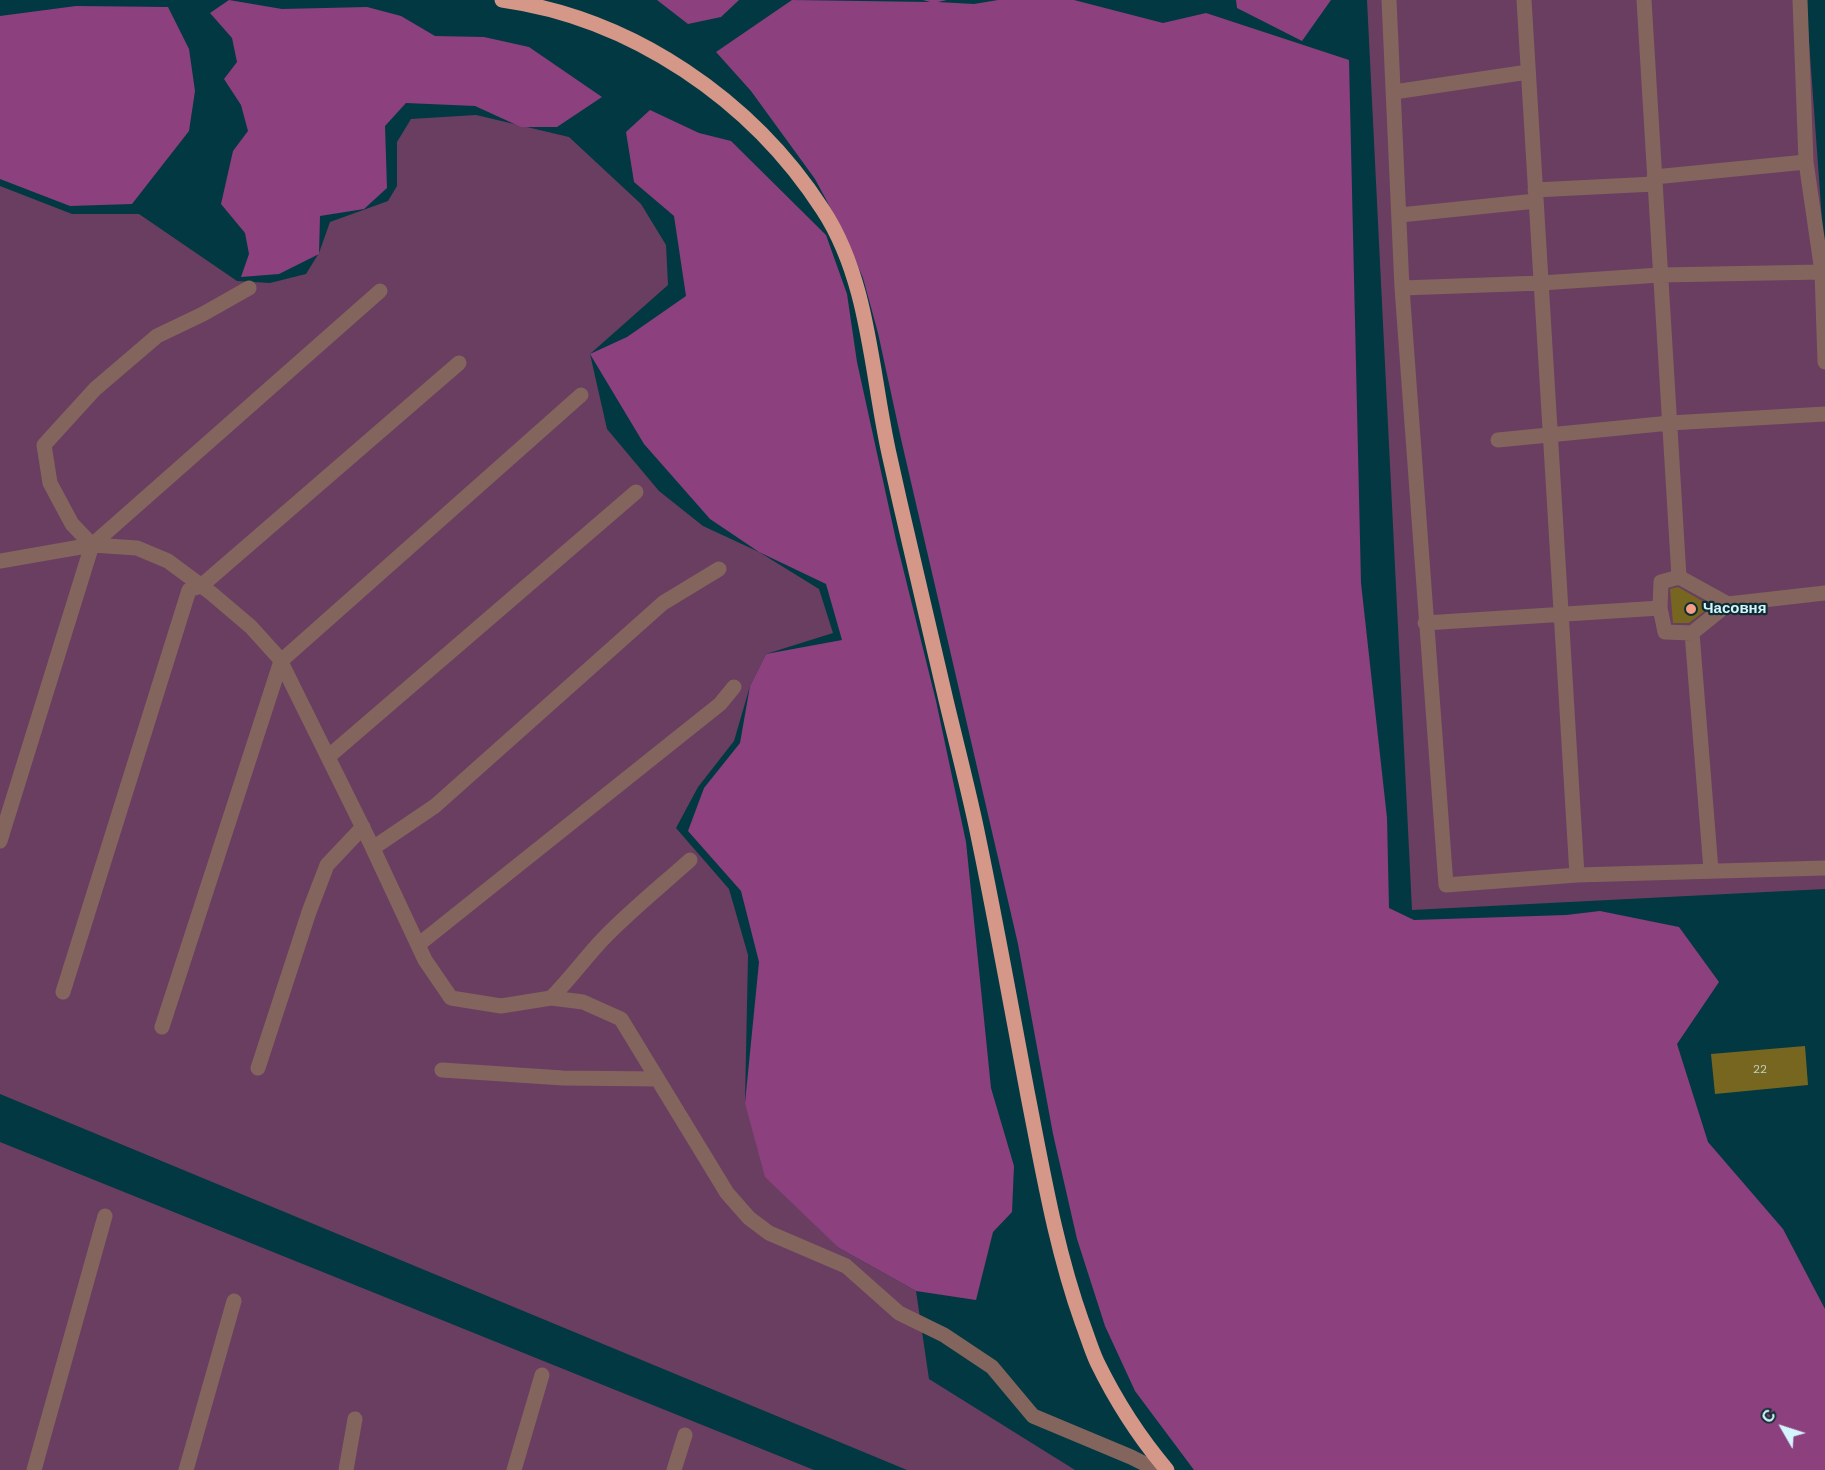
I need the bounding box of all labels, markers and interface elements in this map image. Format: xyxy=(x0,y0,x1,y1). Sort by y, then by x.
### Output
place label: Часовня xyxy=(1703,600,1766,618)
marker: Часовня xyxy=(1684,602,1698,616)
house number: 22 xyxy=(1753,1063,1767,1077)
north arrow xyxy=(1753,1398,1813,1458)
text: С xyxy=(1757,1405,1780,1427)

